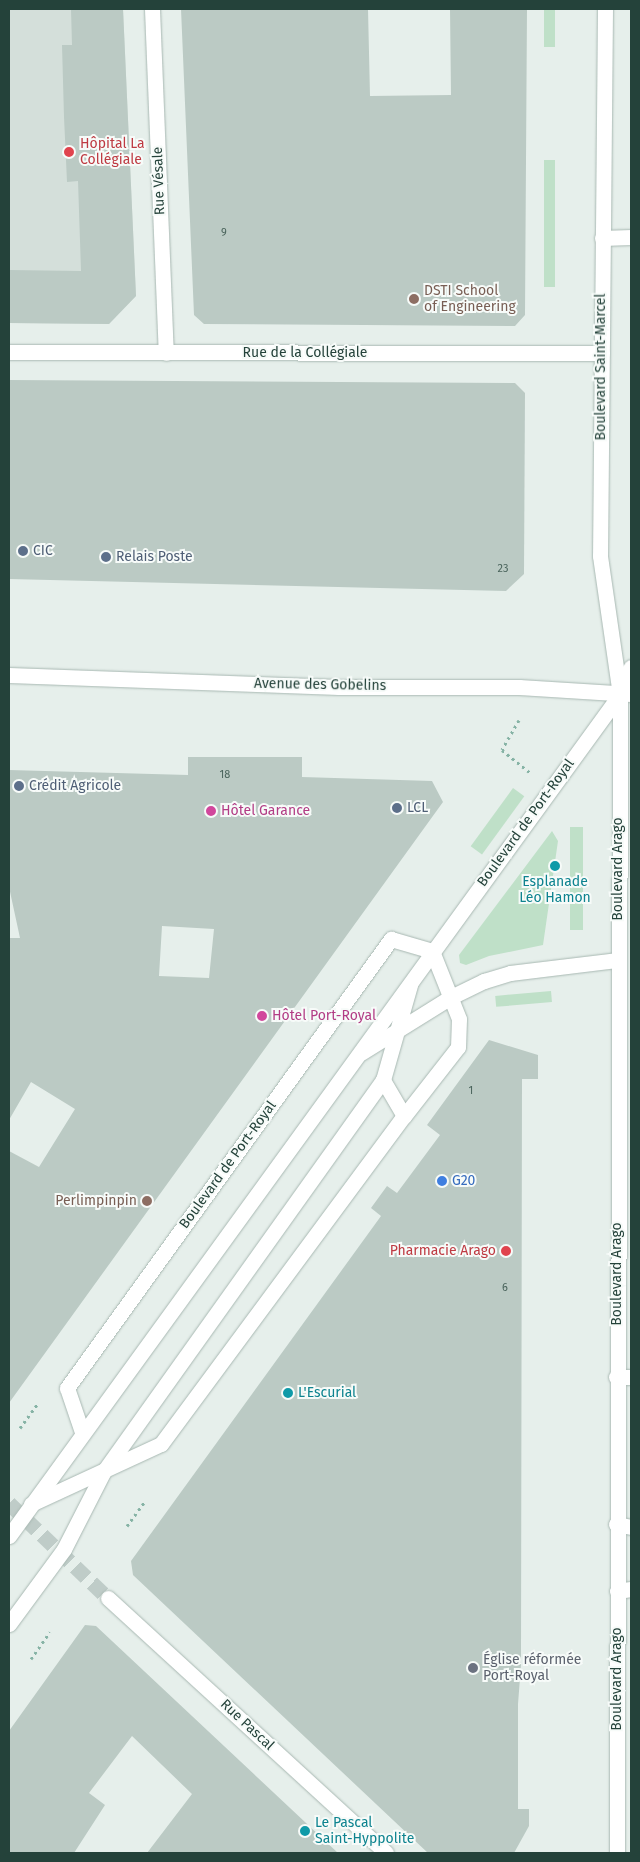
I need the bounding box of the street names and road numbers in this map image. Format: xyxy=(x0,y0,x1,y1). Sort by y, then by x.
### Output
street label: Rue Vésale xyxy=(149,146,169,216)
street label: Boulevard Saint-Marcel xyxy=(593,294,609,440)
street label: Rue de la Collégiale xyxy=(243,345,367,361)
street label: Avenue des Gobelins xyxy=(254,675,386,695)
street label: Boulevard de Port-Royal xyxy=(474,756,578,890)
street label: Boulevard Arago xyxy=(610,817,626,921)
street label: Boulevard de Port-Royal xyxy=(176,1098,280,1232)
street label: Boulevard Arago xyxy=(609,1222,625,1326)
street label: Boulevard Arago xyxy=(609,1627,625,1731)
street label: Rue Pascal xyxy=(217,1696,277,1754)

